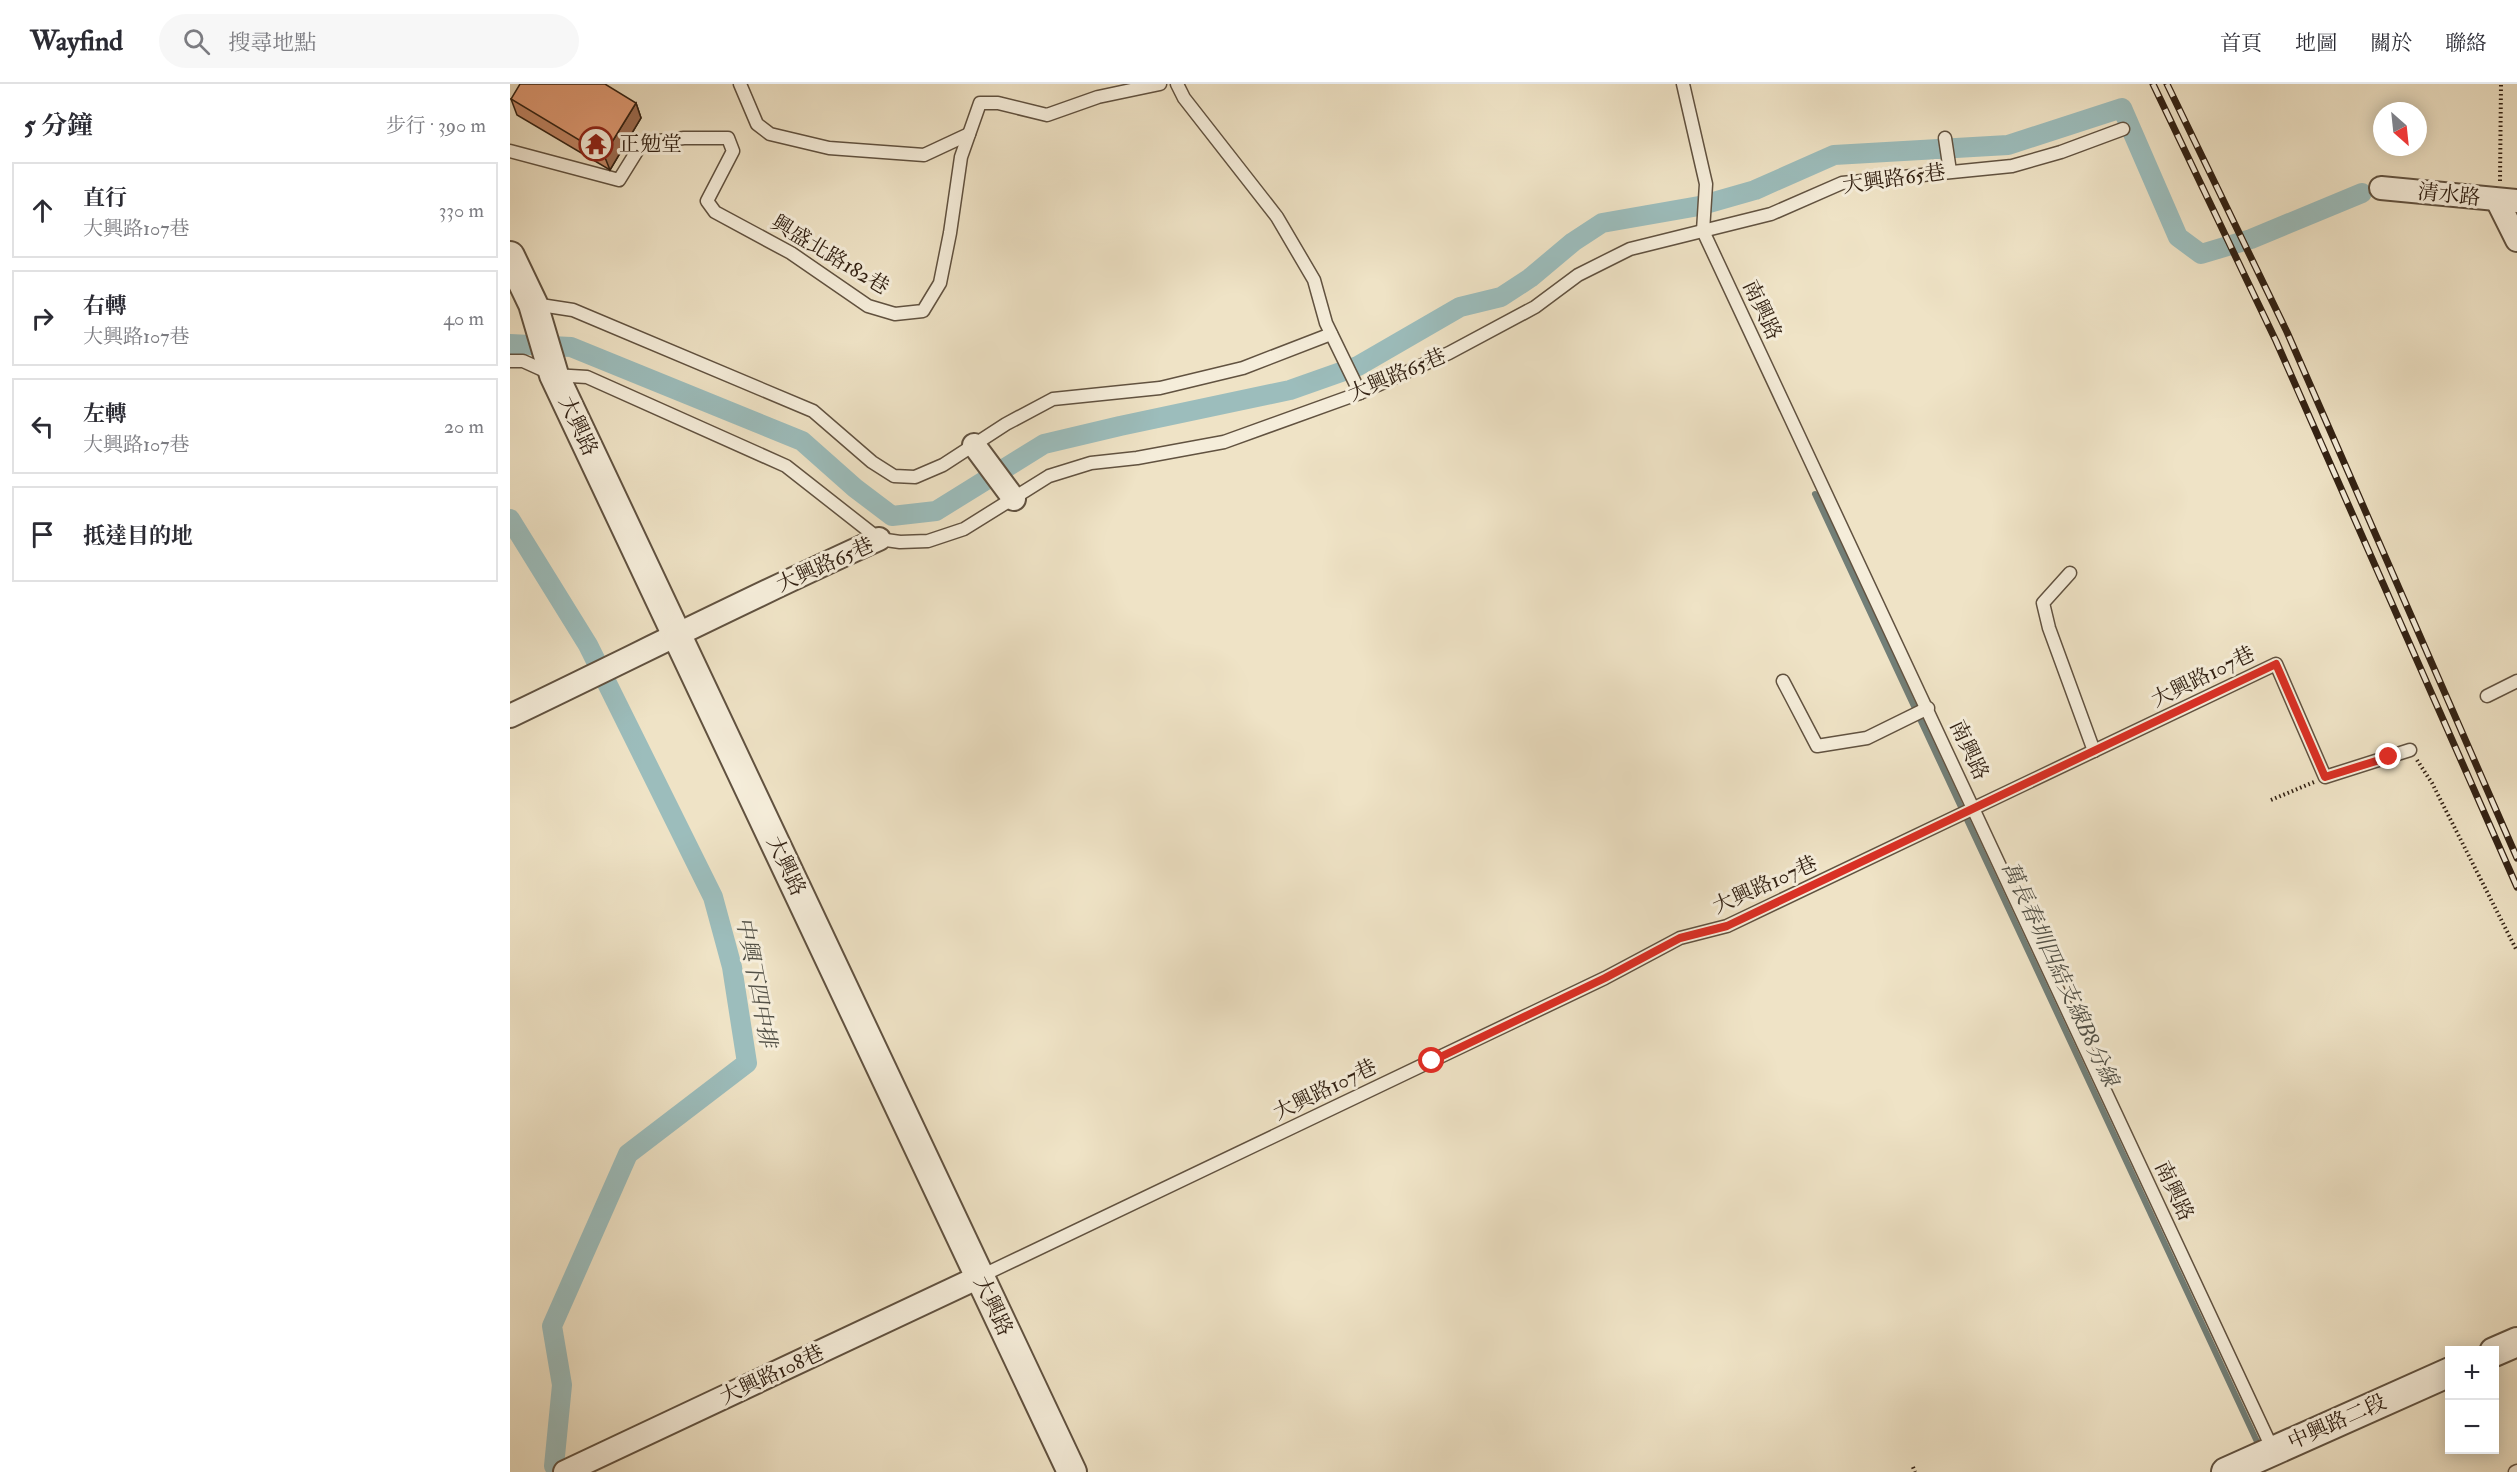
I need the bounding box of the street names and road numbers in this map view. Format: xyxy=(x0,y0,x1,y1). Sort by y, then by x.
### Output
street label: 大興路65巷 xyxy=(1841,158,1947,200)
street label: 清水路 xyxy=(2416,178,2482,212)
street label: 興盛北路182巷 xyxy=(766,209,894,301)
street label: 南興路 xyxy=(1736,276,1788,344)
street label: 大興路65巷 xyxy=(1344,342,1450,408)
street label: 大興路 xyxy=(552,392,604,460)
street label: 大興路65巷 xyxy=(772,532,878,598)
street label: 大興路107巷 xyxy=(2147,640,2259,714)
street label: 南興路 xyxy=(1943,716,1995,784)
street label: 大興路 xyxy=(760,832,812,900)
street label: 大興路107巷 xyxy=(1708,850,1822,920)
street label: 大興路107巷 xyxy=(1269,1053,1381,1127)
street label: 南興路 xyxy=(2148,1157,2200,1225)
street label: 大興路 xyxy=(967,1272,1019,1340)
street label: 大興路108巷 xyxy=(716,1339,828,1411)
street label: 中興路二段 xyxy=(2284,1388,2390,1456)

